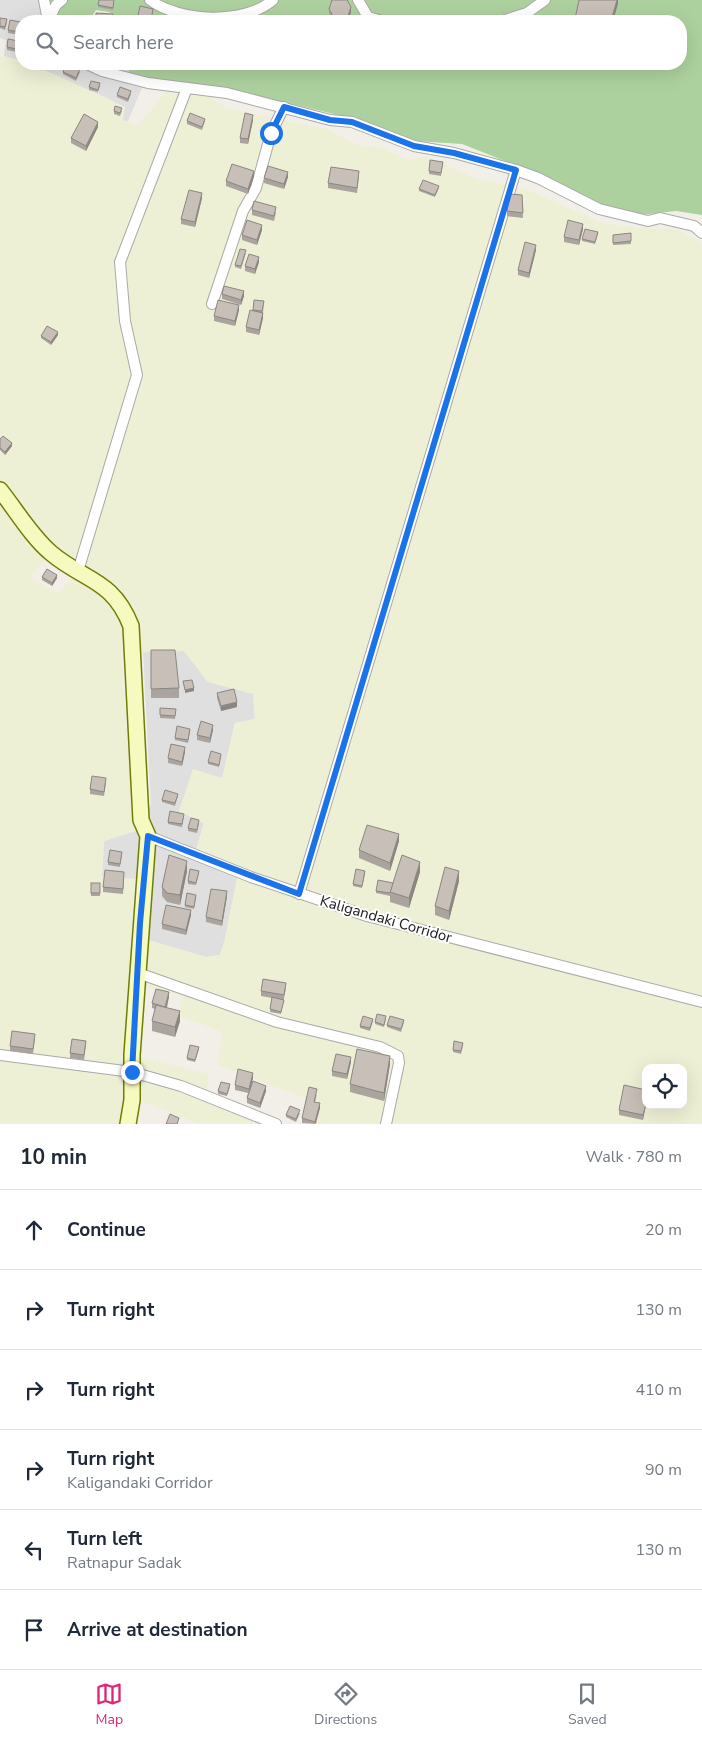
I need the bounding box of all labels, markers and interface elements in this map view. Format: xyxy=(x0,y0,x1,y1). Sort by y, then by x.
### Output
search box xyxy=(15,15,687,70)
icon: search xyxy=(33,29,61,57)
text: Search here xyxy=(73,30,174,56)
route start xyxy=(260,122,283,145)
street label: Kaligandaki Corridor xyxy=(318,891,455,948)
route end xyxy=(121,1061,144,1084)
map controls xyxy=(642,1064,687,1109)
button: locate xyxy=(642,1064,687,1109)
text: 10 min xyxy=(20,1143,87,1171)
text: Walk · 780 m xyxy=(586,1146,682,1168)
icon: ahead xyxy=(20,1216,48,1244)
text: Continue xyxy=(67,1217,146,1243)
text: 20 m xyxy=(645,1219,682,1241)
icon: right xyxy=(20,1296,48,1324)
text: Turn right xyxy=(67,1297,154,1323)
text: 130 m xyxy=(635,1299,682,1321)
icon: right xyxy=(20,1376,48,1404)
text: Turn right xyxy=(67,1377,154,1403)
text: 410 m xyxy=(635,1379,682,1401)
text: Turn right xyxy=(67,1446,154,1472)
icon: right xyxy=(20,1456,48,1484)
text: 90 m xyxy=(645,1459,682,1481)
text: Kaligandaki Corridor xyxy=(67,1472,213,1494)
text: Turn left xyxy=(67,1526,142,1552)
icon: left xyxy=(20,1536,48,1564)
text: 130 m xyxy=(635,1539,682,1561)
text: Ratnapur Sadak xyxy=(67,1552,182,1574)
icon: arrive xyxy=(20,1616,48,1644)
text: Arrive at destination xyxy=(67,1617,248,1643)
tab: Map xyxy=(95,1680,123,1729)
tab: Directions xyxy=(314,1680,377,1729)
tab: Saved xyxy=(568,1680,607,1729)

